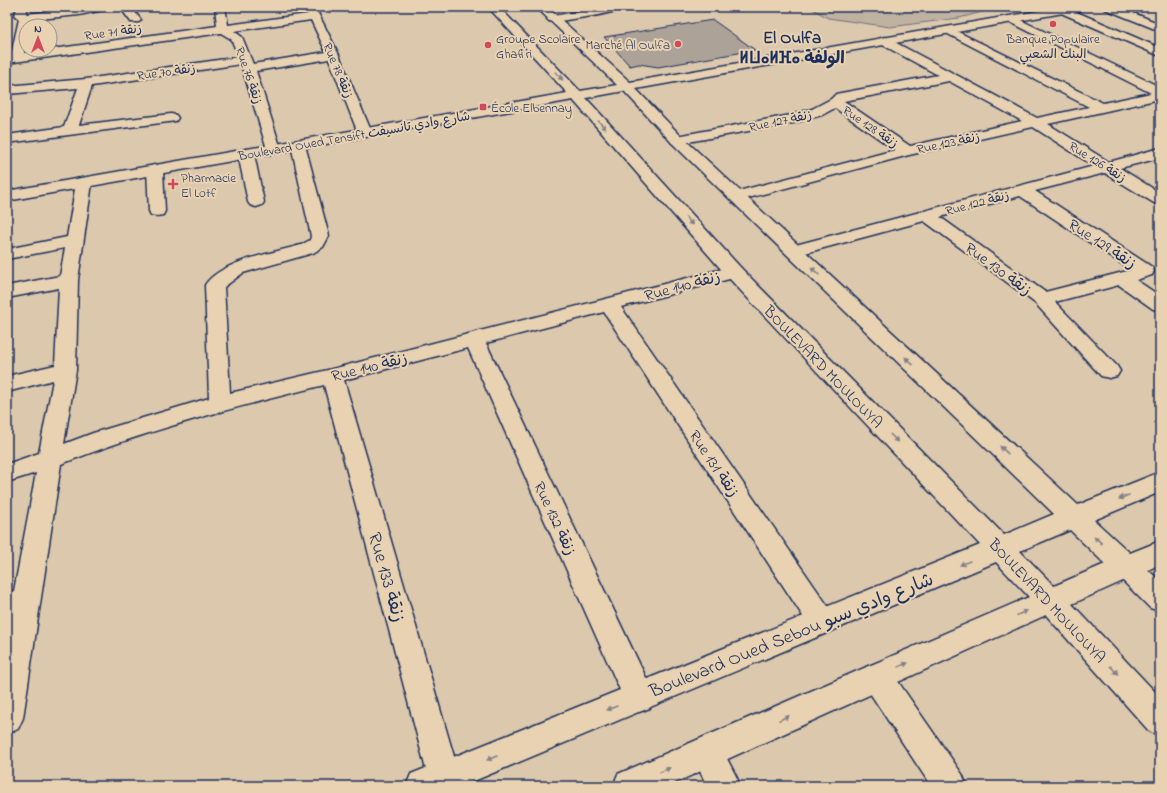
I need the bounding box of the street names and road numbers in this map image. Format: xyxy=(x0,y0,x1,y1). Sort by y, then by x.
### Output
street label: Rue 71 زنقة xyxy=(83,19,143,46)
street label: Rue 78 زنقة xyxy=(317,40,358,101)
street label: Rue 76 زنقة xyxy=(230,44,267,107)
street label: Rue 70 زنقة xyxy=(136,59,197,86)
street label: Rue 128 زنقة xyxy=(838,102,902,153)
street label: Rue 127 زنقة xyxy=(747,105,814,137)
street label: Boulevard Oued Tensift شارع وادي تانسيفت xyxy=(236,107,472,166)
street label: Rue 123 زنقة xyxy=(915,127,982,159)
street label: Rue 126 زنقة xyxy=(1065,137,1130,187)
street label: Rue 122 زنقة xyxy=(943,186,1011,221)
street label: Rue 129 زنقة xyxy=(1063,214,1141,276)
street label: Rue 130 زنقة xyxy=(959,237,1036,302)
street label: Rue 140 زنقة xyxy=(642,265,723,309)
street label: BOULEVARD MOULOUYA xyxy=(757,300,888,434)
street label: Rue 140 زنقة xyxy=(329,347,410,389)
street label: Rue 131 زنقة xyxy=(682,426,745,502)
street label: Rue 132 زنقة xyxy=(527,478,582,560)
street label: Rue 133 زنقة xyxy=(360,530,411,626)
street label: BOULEVARD MOULOUYA xyxy=(981,533,1111,669)
street label: Boulevard Oued Sebou شارع وادي سبو xyxy=(645,567,938,706)

